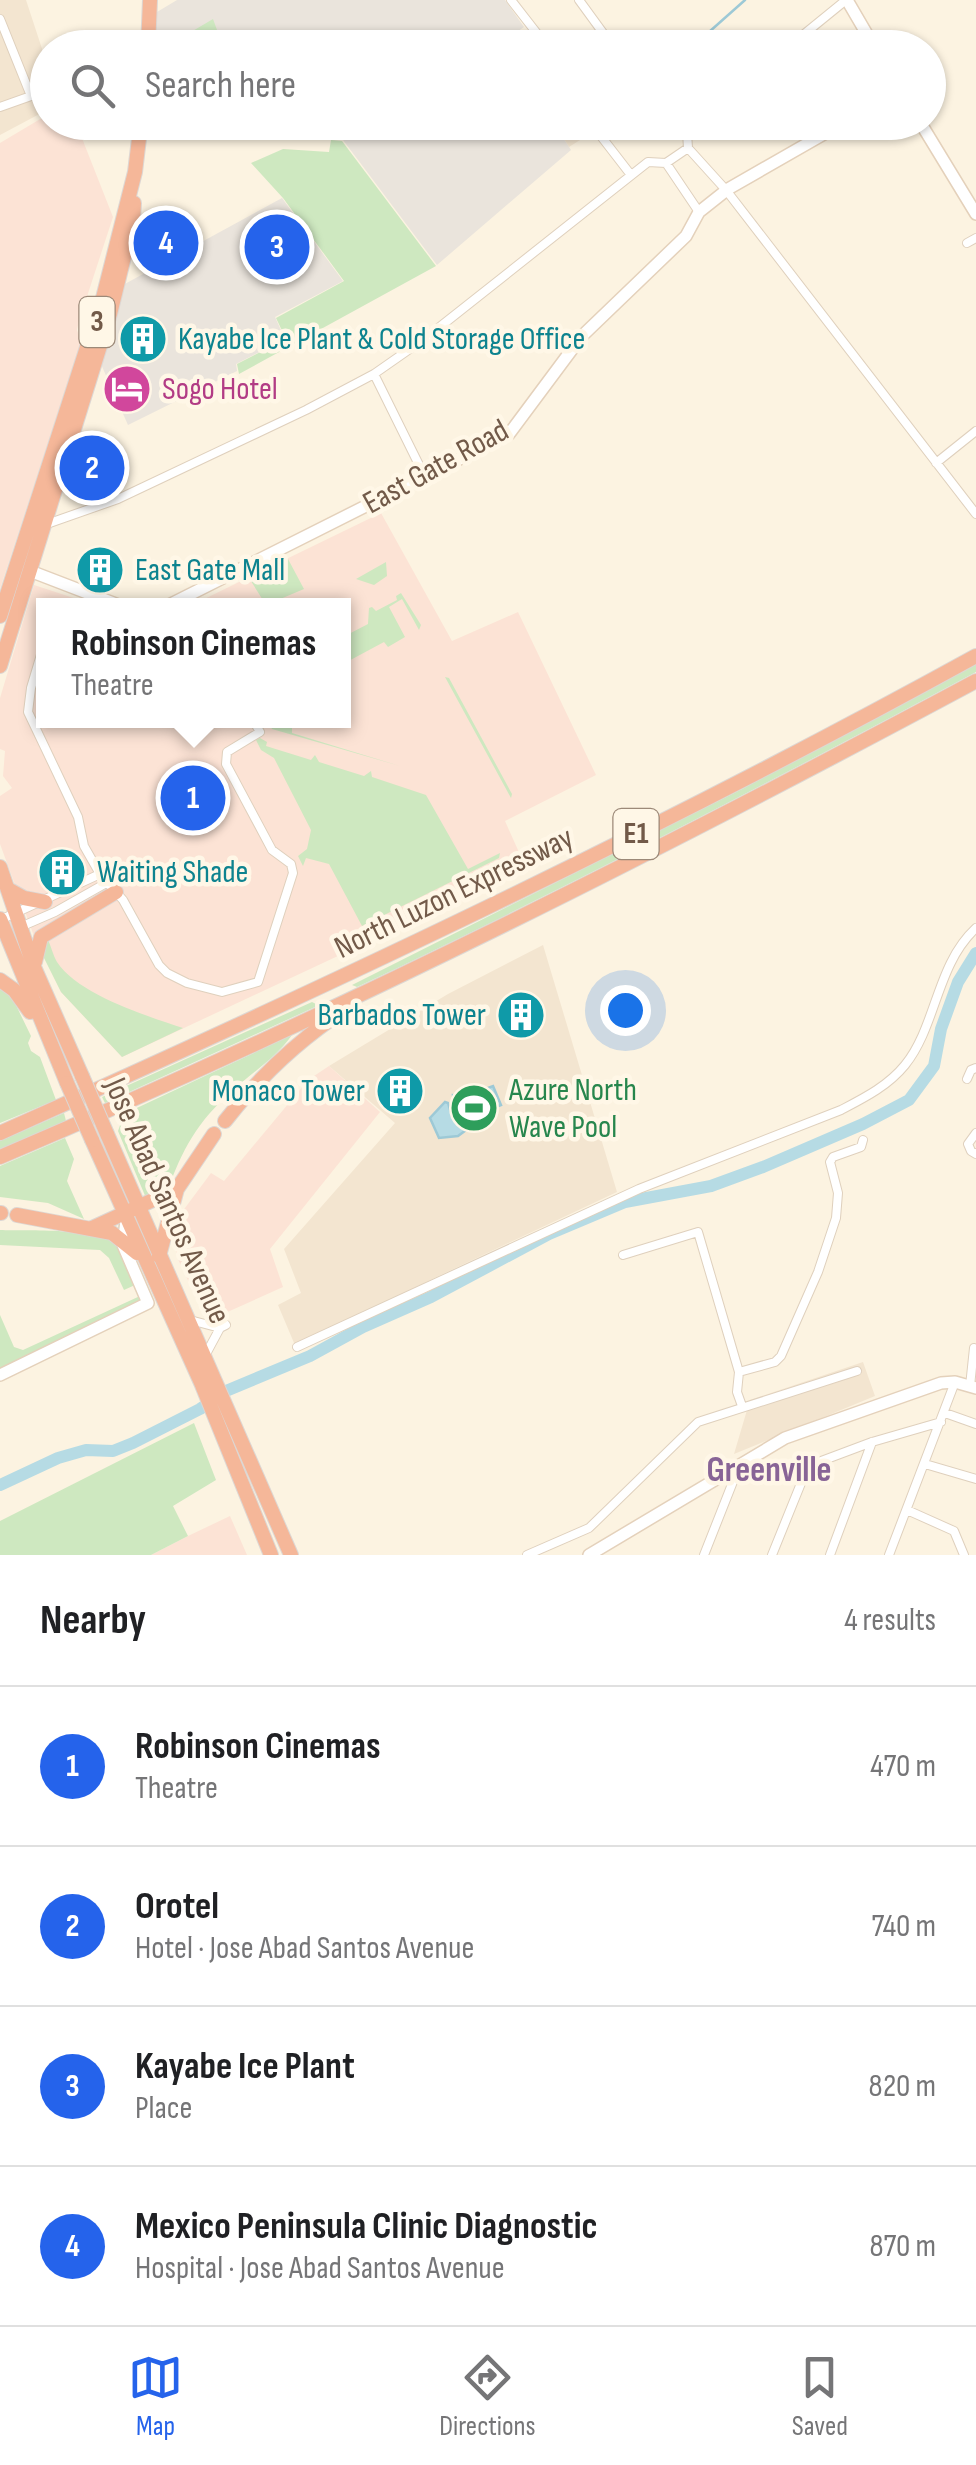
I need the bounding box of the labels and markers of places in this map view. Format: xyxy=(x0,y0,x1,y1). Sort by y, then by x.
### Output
pin: 4 xyxy=(134,206,198,280)
pin: 3 xyxy=(244,210,310,284)
building icon: Kayabe Ice Plant & Cold Storage Office xyxy=(117,313,169,365)
place label: Kayabe Ice Plant & Cold Storage Office xyxy=(178,320,585,359)
hotel icon: Sogo Hotel xyxy=(101,363,153,415)
place label: Sogo Hotel xyxy=(162,370,278,409)
pin: 2 xyxy=(59,430,124,506)
building icon: East Gate Mall xyxy=(74,544,126,596)
place label: East Gate Mall xyxy=(135,551,285,590)
pin: 1 xyxy=(160,760,226,836)
building icon: Waiting Shade xyxy=(36,846,88,898)
place label: Waiting Shade xyxy=(97,853,248,892)
building icon: Barbados Tower xyxy=(495,989,547,1041)
place label: Barbados Tower xyxy=(317,996,486,1035)
building icon: Monaco Tower xyxy=(374,1065,426,1117)
place label: Azure North Wave Pool xyxy=(508,1071,637,1147)
place label: Monaco Tower xyxy=(212,1072,365,1111)
sports icon: Azure North Wave Pool xyxy=(448,1082,500,1134)

